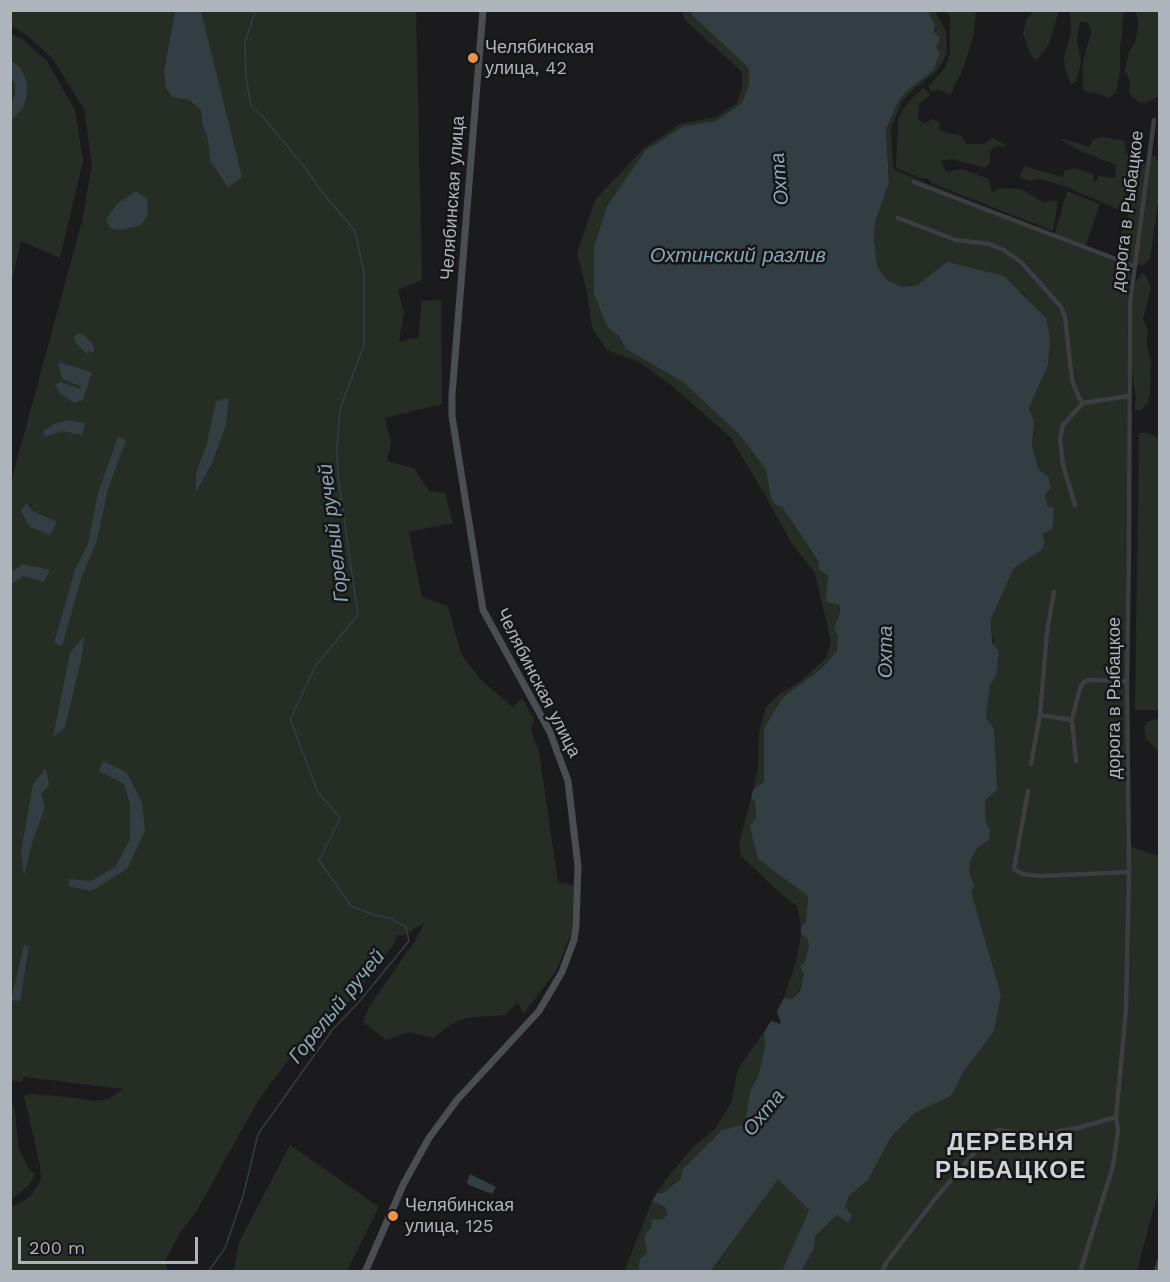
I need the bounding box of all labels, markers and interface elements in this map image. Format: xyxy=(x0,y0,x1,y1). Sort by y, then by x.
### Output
place label: Челябинская улица, 42 xyxy=(485,37,594,80)
marker: Челябинская улица, 42 xyxy=(466,51,480,65)
street label: Челябинская улица xyxy=(436,115,470,281)
street label: дорога в Рыбацкое xyxy=(1107,129,1149,293)
water label: Охта xyxy=(766,152,794,206)
water label: Охтинский разлив xyxy=(650,244,826,268)
water label: Горелый ручей xyxy=(314,462,354,604)
street label: Челябинская улица xyxy=(491,605,585,761)
street label: дорога в Рыбацкое xyxy=(1104,617,1126,779)
water label: Охта xyxy=(874,626,898,678)
water label: Горелый ручей xyxy=(284,945,390,1069)
water label: Охта xyxy=(738,1085,790,1141)
district label: ДЕРЕВНЯ РЫБАЦКОЕ xyxy=(935,1129,1087,1185)
place label: Челябинская улица, 125 xyxy=(405,1195,514,1238)
marker: Челябинская улица, 125 xyxy=(386,1209,400,1223)
scale bar xyxy=(21,1225,201,1263)
text: 200 m xyxy=(29,1237,85,1258)

